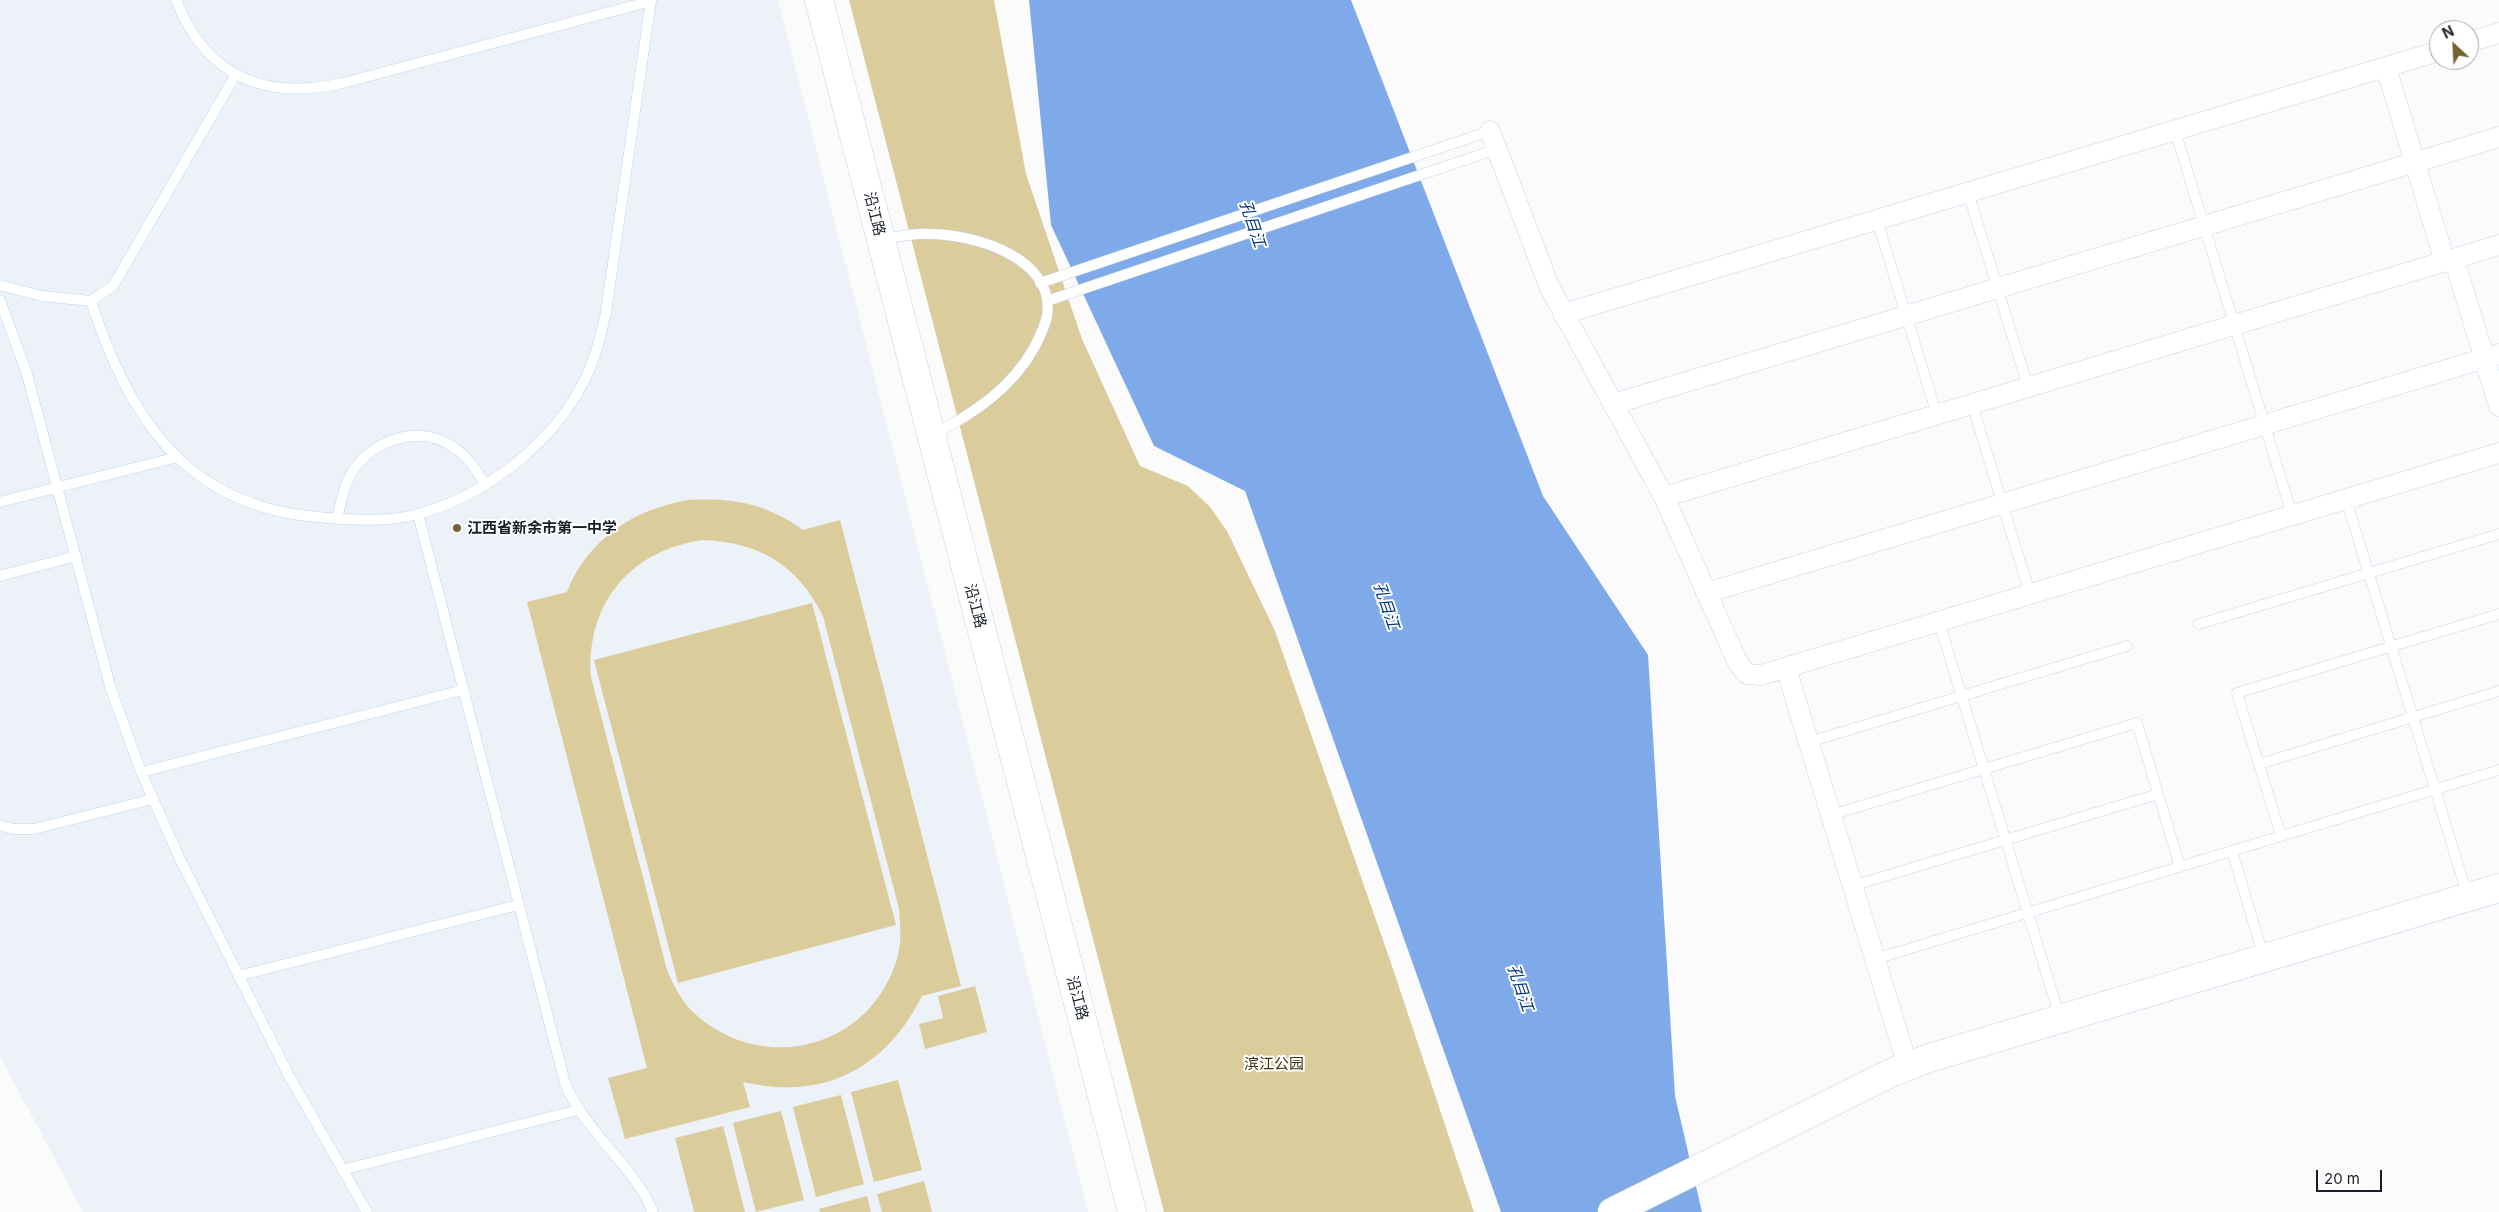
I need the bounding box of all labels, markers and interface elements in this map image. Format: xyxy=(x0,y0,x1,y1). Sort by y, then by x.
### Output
north arrow xyxy=(2429,20,2479,70)
text: N xyxy=(2439,22,2456,42)
street label: 沿江路 xyxy=(860,190,888,238)
water label: 孔目江 xyxy=(1235,198,1269,250)
place label: 江西省新余市第一中学 xyxy=(467,519,617,537)
marker: 江西省新余市第一中学 xyxy=(451,522,463,534)
water label: 孔目江 xyxy=(1369,580,1403,632)
street label: 沿江路 xyxy=(960,582,990,630)
water label: 孔目江 xyxy=(1503,962,1537,1014)
street label: 沿江路 xyxy=(1062,974,1092,1022)
park label: 滨江公园 xyxy=(1244,1055,1304,1073)
scale bar xyxy=(2319,1160,2385,1192)
text: 20 m xyxy=(2324,1169,2360,1188)

